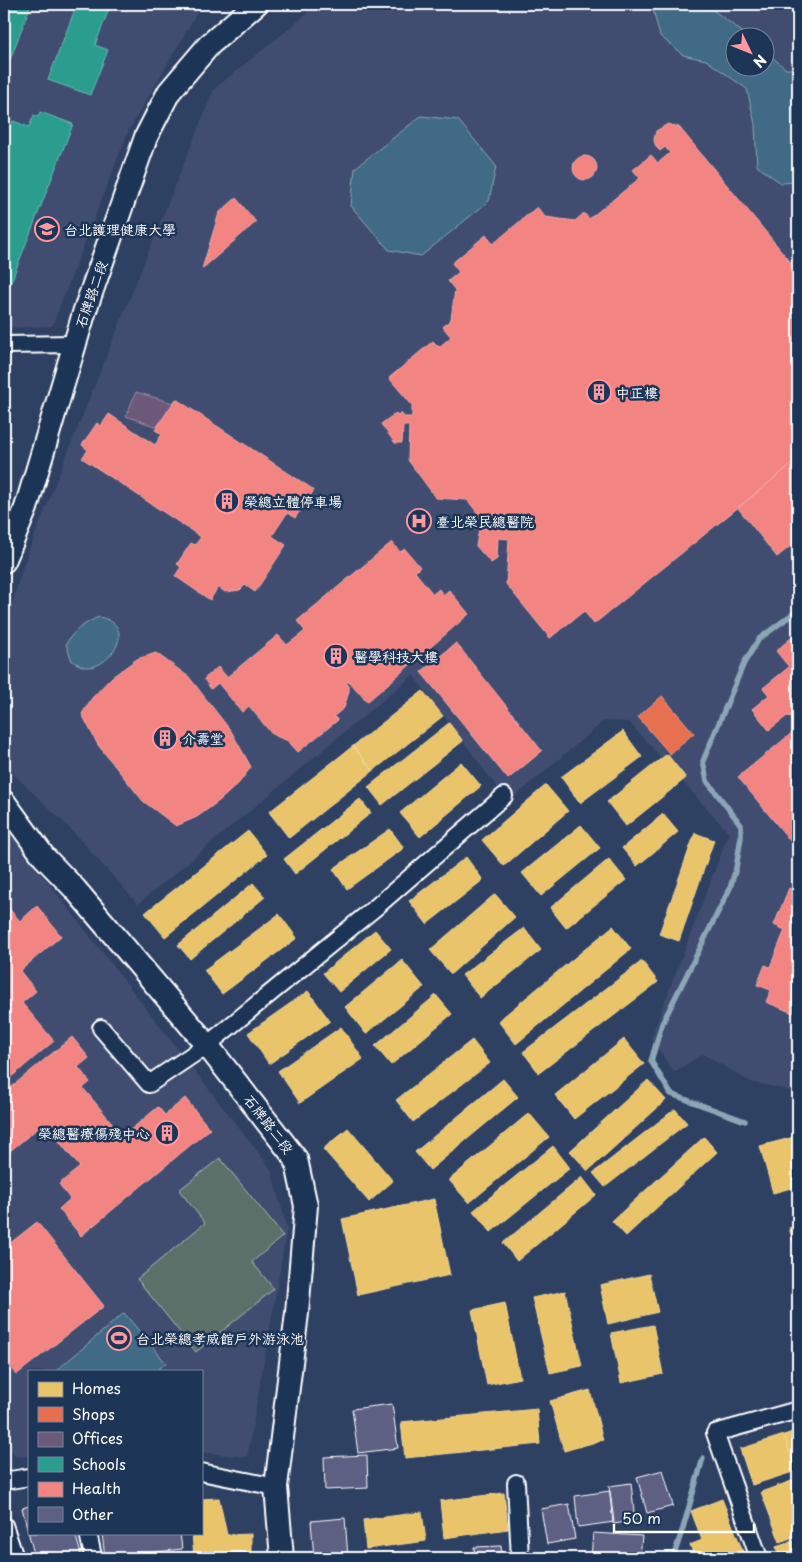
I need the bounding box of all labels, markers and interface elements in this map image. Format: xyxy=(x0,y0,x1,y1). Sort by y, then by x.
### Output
north arrow xyxy=(724,28,774,78)
text: N xyxy=(748,50,771,72)
school or university icon: 台北護理健康大學 xyxy=(34,216,60,242)
place label: 台北護理健康大學 xyxy=(64,219,176,240)
street label: 石牌路二段 xyxy=(70,257,112,331)
building icon: 中正樓 xyxy=(586,379,612,405)
place label: 中正樓 xyxy=(616,382,658,403)
building icon: 榮總立體停車場 xyxy=(214,488,240,514)
place label: 榮總立體停車場 xyxy=(244,491,342,512)
hospital icon: 臺北榮民總醫院 xyxy=(406,508,432,534)
place label: 臺北榮民總醫院 xyxy=(436,511,534,532)
building icon: 醫學科技大樓 xyxy=(323,643,349,669)
place label: 醫學科技大樓 xyxy=(354,646,438,667)
building icon: 介壽堂 xyxy=(152,725,178,751)
place label: 介壽堂 xyxy=(182,728,224,749)
street label: 石牌路二段 xyxy=(239,1090,299,1158)
building icon: 榮總醫療傷殘中心 xyxy=(154,1120,180,1146)
place label: 榮總醫療傷殘中心 xyxy=(38,1123,150,1144)
sports icon: 台北榮總孝威館戶外游泳池 xyxy=(106,1325,132,1351)
place label: 台北榮總孝威館戶外游泳池 xyxy=(136,1328,304,1349)
legend xyxy=(28,1370,202,1534)
text: Homes xyxy=(72,1376,121,1399)
text: Shops xyxy=(72,1402,115,1425)
text: Offices xyxy=(72,1426,123,1449)
text: Schools xyxy=(72,1452,126,1475)
text: Health xyxy=(72,1476,121,1499)
text: Other xyxy=(72,1502,113,1525)
scale bar xyxy=(614,1502,754,1534)
text: 50 m xyxy=(622,1506,661,1529)

